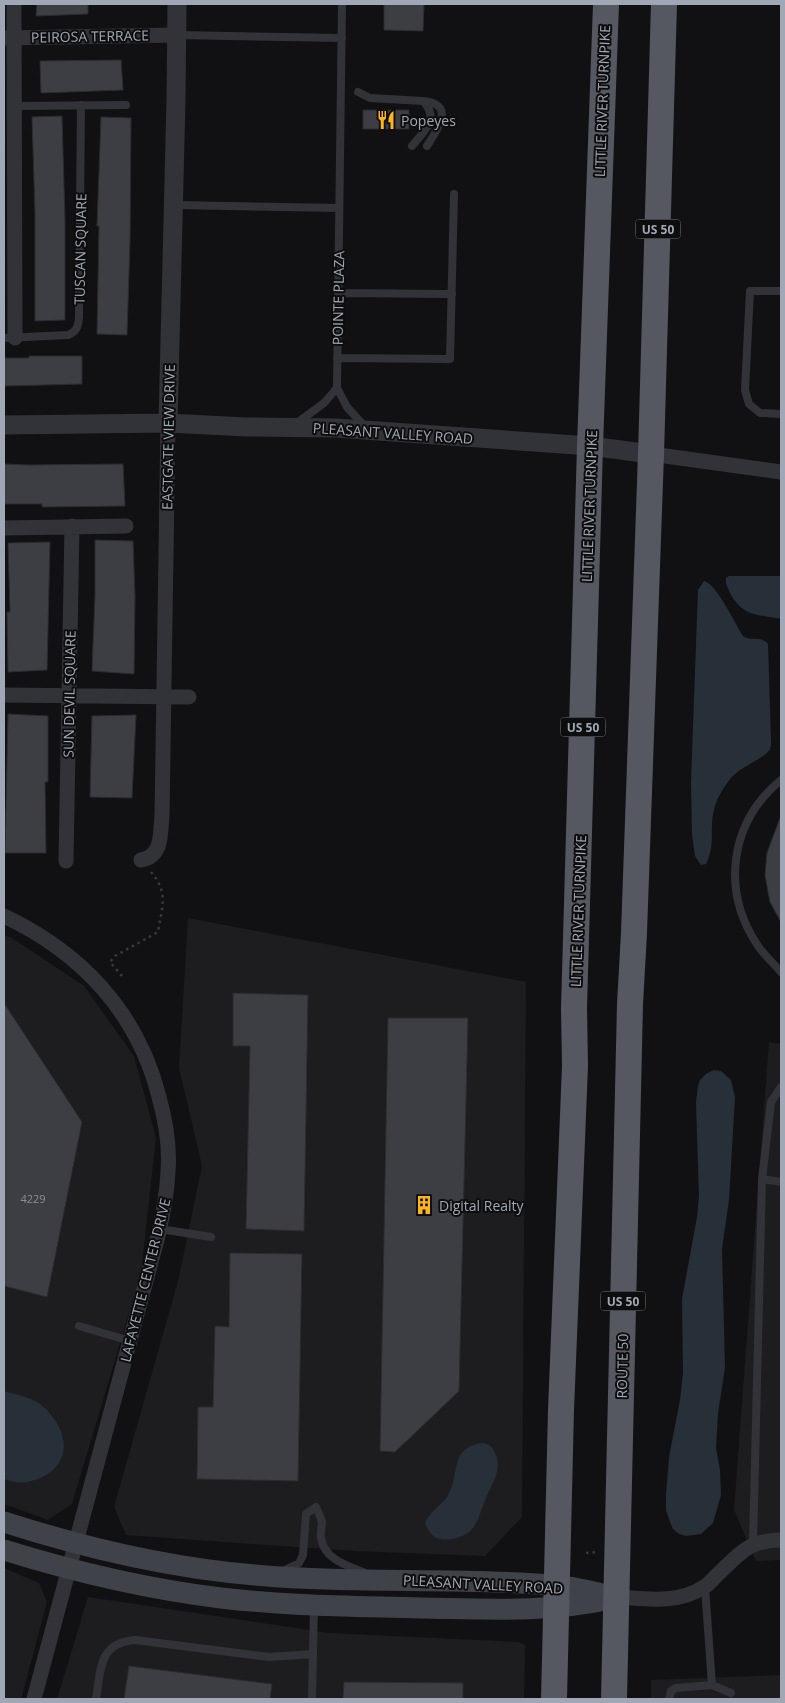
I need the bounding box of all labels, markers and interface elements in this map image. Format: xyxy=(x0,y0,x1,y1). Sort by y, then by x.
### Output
street label: PEIROSA TERRACE xyxy=(31,25,149,47)
street label: LITTLE RIVER TURNPIKE xyxy=(590,25,614,177)
restaurant icon: Popeyes xyxy=(375,109,397,131)
place label: Popeyes xyxy=(401,111,456,130)
street label: TUSCAN SQUARE xyxy=(70,193,90,305)
road number: US 50 xyxy=(636,220,680,238)
street label: POINTE PLAZA xyxy=(328,251,348,345)
street label: EASTGATE VIEW DRIVE xyxy=(157,364,179,510)
street label: PLEASANT VALLEY ROAD xyxy=(312,418,474,448)
street label: LITTLE RIVER TURNPIKE xyxy=(577,430,601,582)
street label: SUN DEVIL SQUARE xyxy=(58,630,80,758)
road number: US 50 xyxy=(560,718,606,736)
street label: LITTLE RIVER TURNPIKE xyxy=(566,835,590,987)
house number: 4229 xyxy=(20,1191,46,1206)
building icon: Digital Realty xyxy=(413,1194,435,1216)
street label: LAFAYETTE CENTER DRIVE xyxy=(115,1196,175,1364)
place label: Digital Realty xyxy=(439,1196,525,1215)
road number: US 50 xyxy=(600,1292,646,1310)
street label: ROUTE 50 xyxy=(612,1333,632,1399)
street label: PLEASANT VALLEY ROAD xyxy=(402,1570,564,1598)

